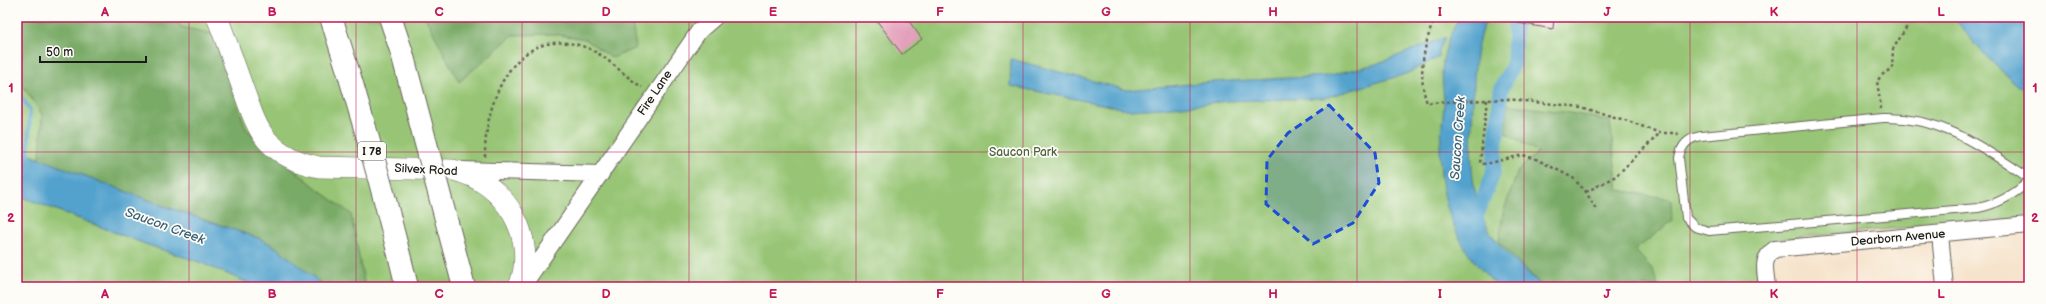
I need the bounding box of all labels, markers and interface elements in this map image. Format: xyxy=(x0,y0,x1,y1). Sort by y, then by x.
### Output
text: A xyxy=(100,4,109,20)
text: B xyxy=(267,4,277,20)
text: C xyxy=(434,4,444,20)
text: D xyxy=(601,4,611,20)
text: E xyxy=(769,4,778,20)
text: F xyxy=(936,4,944,20)
text: G xyxy=(1101,4,1111,20)
text: H xyxy=(1268,4,1278,20)
text: I xyxy=(1438,4,1442,20)
text: J xyxy=(1603,4,1611,20)
text: K xyxy=(1770,4,1779,20)
text: L xyxy=(1937,4,1945,20)
scale bar xyxy=(40,38,146,64)
text: 50 m xyxy=(46,45,73,60)
street label: Fire Lane xyxy=(634,67,676,119)
text: 1 xyxy=(8,80,14,96)
text: 1 xyxy=(2032,80,2038,96)
water label: Saucon Creek xyxy=(1447,95,1469,180)
road number: I 78 xyxy=(358,142,386,160)
park label: Saucon Park xyxy=(989,145,1057,160)
street label: Silvex Road xyxy=(394,161,458,179)
water label: Saucon Creek xyxy=(123,204,208,248)
text: 2 xyxy=(7,210,15,226)
text: 2 xyxy=(2031,210,2039,226)
street label: Dearborn Avenue xyxy=(1850,226,1946,250)
text: A xyxy=(100,286,109,302)
text: B xyxy=(267,286,277,302)
text: C xyxy=(434,286,444,302)
text: D xyxy=(601,286,611,302)
text: E xyxy=(769,286,778,302)
text: F xyxy=(936,286,944,302)
text: G xyxy=(1101,286,1111,302)
text: H xyxy=(1268,286,1278,302)
text: I xyxy=(1438,286,1442,302)
text: J xyxy=(1603,286,1611,302)
text: K xyxy=(1770,286,1779,302)
text: L xyxy=(1937,286,1945,302)

